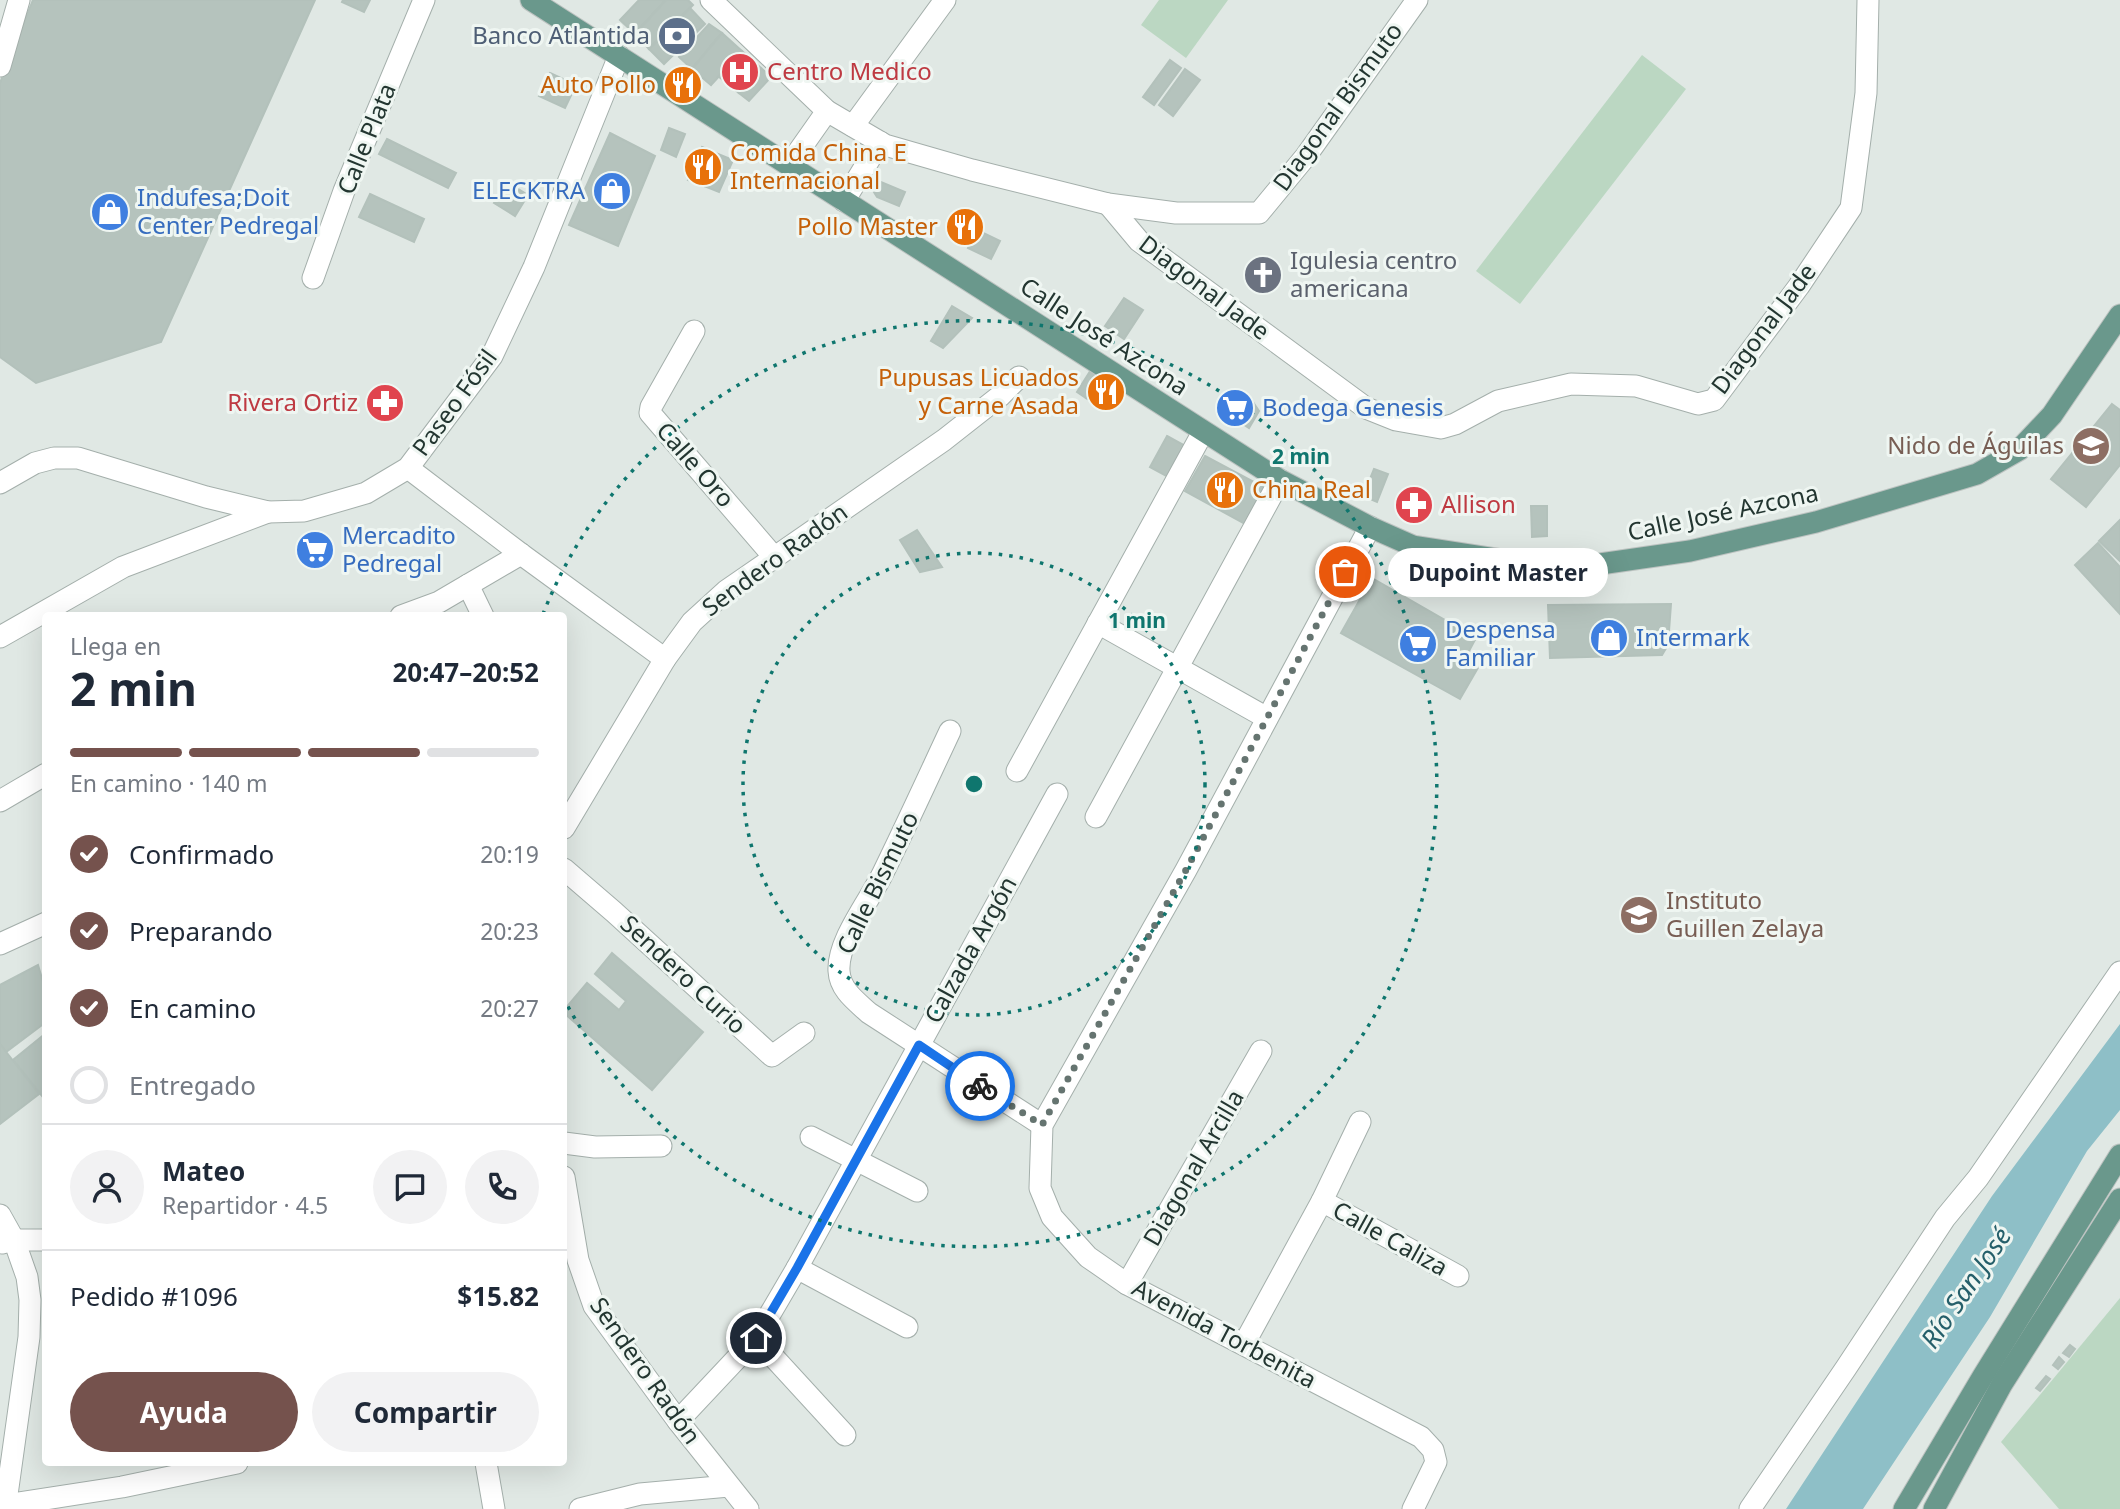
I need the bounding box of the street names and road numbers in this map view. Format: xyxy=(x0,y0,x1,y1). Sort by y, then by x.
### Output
street label: Diagonal Bismuto xyxy=(1264,15,1409,197)
street label: Calle Plata xyxy=(328,78,403,199)
street label: Diagonal Jade xyxy=(1133,227,1277,347)
street label: Diagonal Jade xyxy=(1703,256,1823,400)
street label: Calle José Azcona xyxy=(1014,269,1195,402)
street label: Paseo Fósil xyxy=(404,342,504,462)
street label: Calle Oro xyxy=(650,414,743,514)
street label: Calle José Azcona xyxy=(1624,475,1821,548)
street label: Sendero Radón xyxy=(695,495,854,623)
street label: Calle Bismuto xyxy=(828,806,925,959)
street label: Calzada Argón xyxy=(916,870,1024,1029)
street label: Sendero Curio xyxy=(614,907,754,1041)
street label: Diagonal Arcilla xyxy=(1135,1083,1251,1252)
street label: Calle Caliza xyxy=(1327,1193,1454,1283)
street label: Avenida Torbenita xyxy=(1127,1270,1323,1395)
street label: Sendero Radón xyxy=(583,1290,709,1450)

